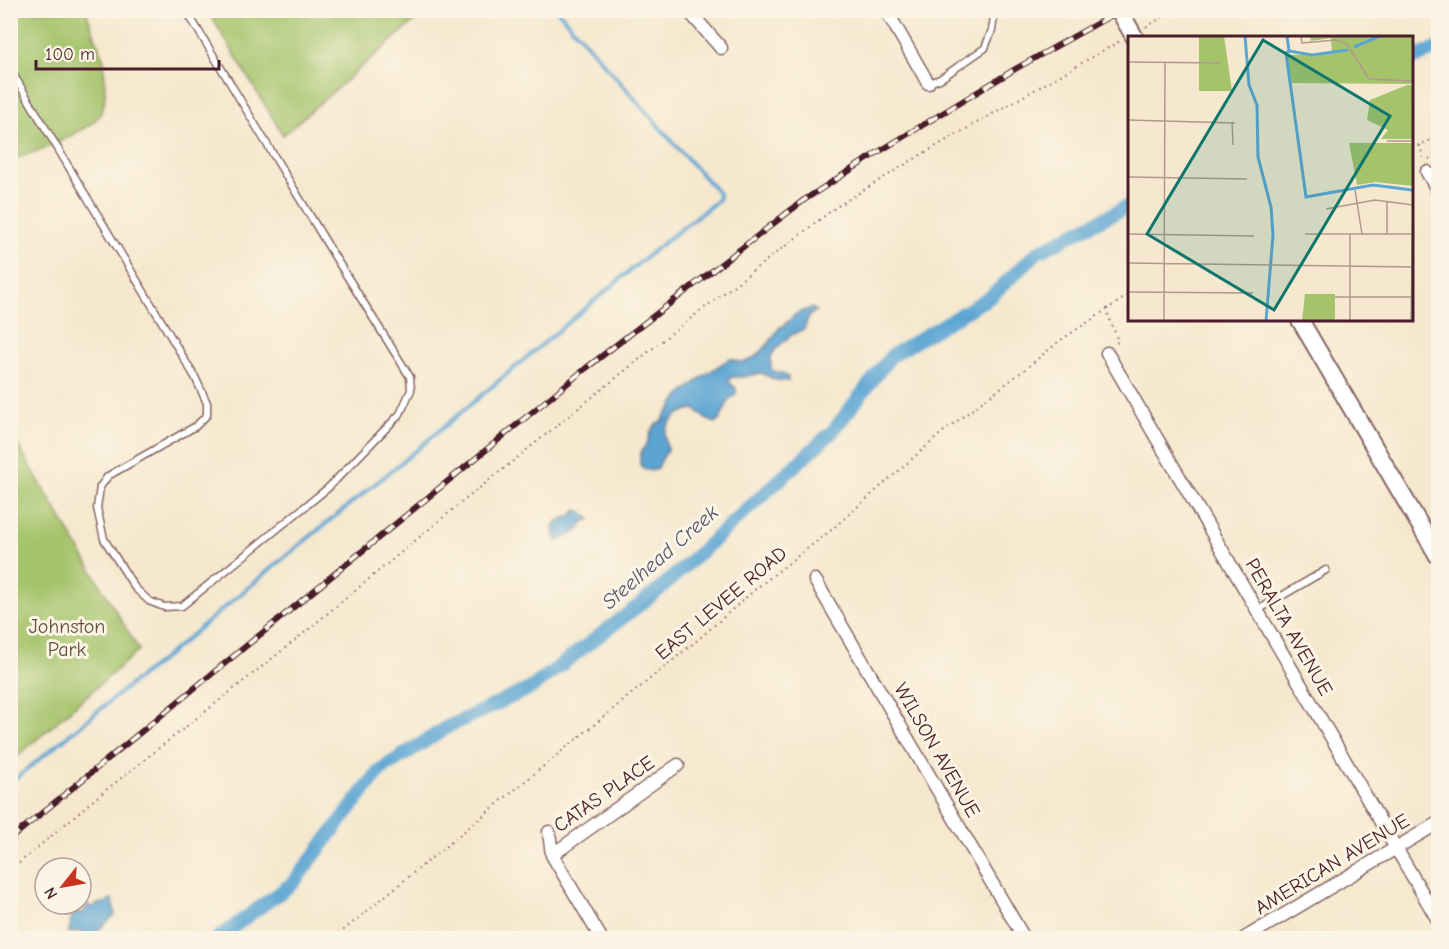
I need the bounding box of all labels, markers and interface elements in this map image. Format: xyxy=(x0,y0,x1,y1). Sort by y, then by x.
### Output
scale bar xyxy=(36,33,219,71)
inset map xyxy=(1128,36,1413,321)
text: 100 m xyxy=(45,44,95,65)
water label: Steelhead Creek xyxy=(597,499,724,614)
street label: EAST LEVEE ROAD xyxy=(651,541,791,665)
street label: PERALTA AVENUE xyxy=(1240,554,1338,700)
park label: Johnston Park xyxy=(29,615,105,661)
street label: WILSON AVENUE xyxy=(889,679,985,821)
street label: CATAS PLACE xyxy=(549,751,659,837)
street label: AMERICAN AVENUE xyxy=(1251,809,1413,919)
north arrow xyxy=(33,856,93,916)
text: N xyxy=(41,884,61,902)

